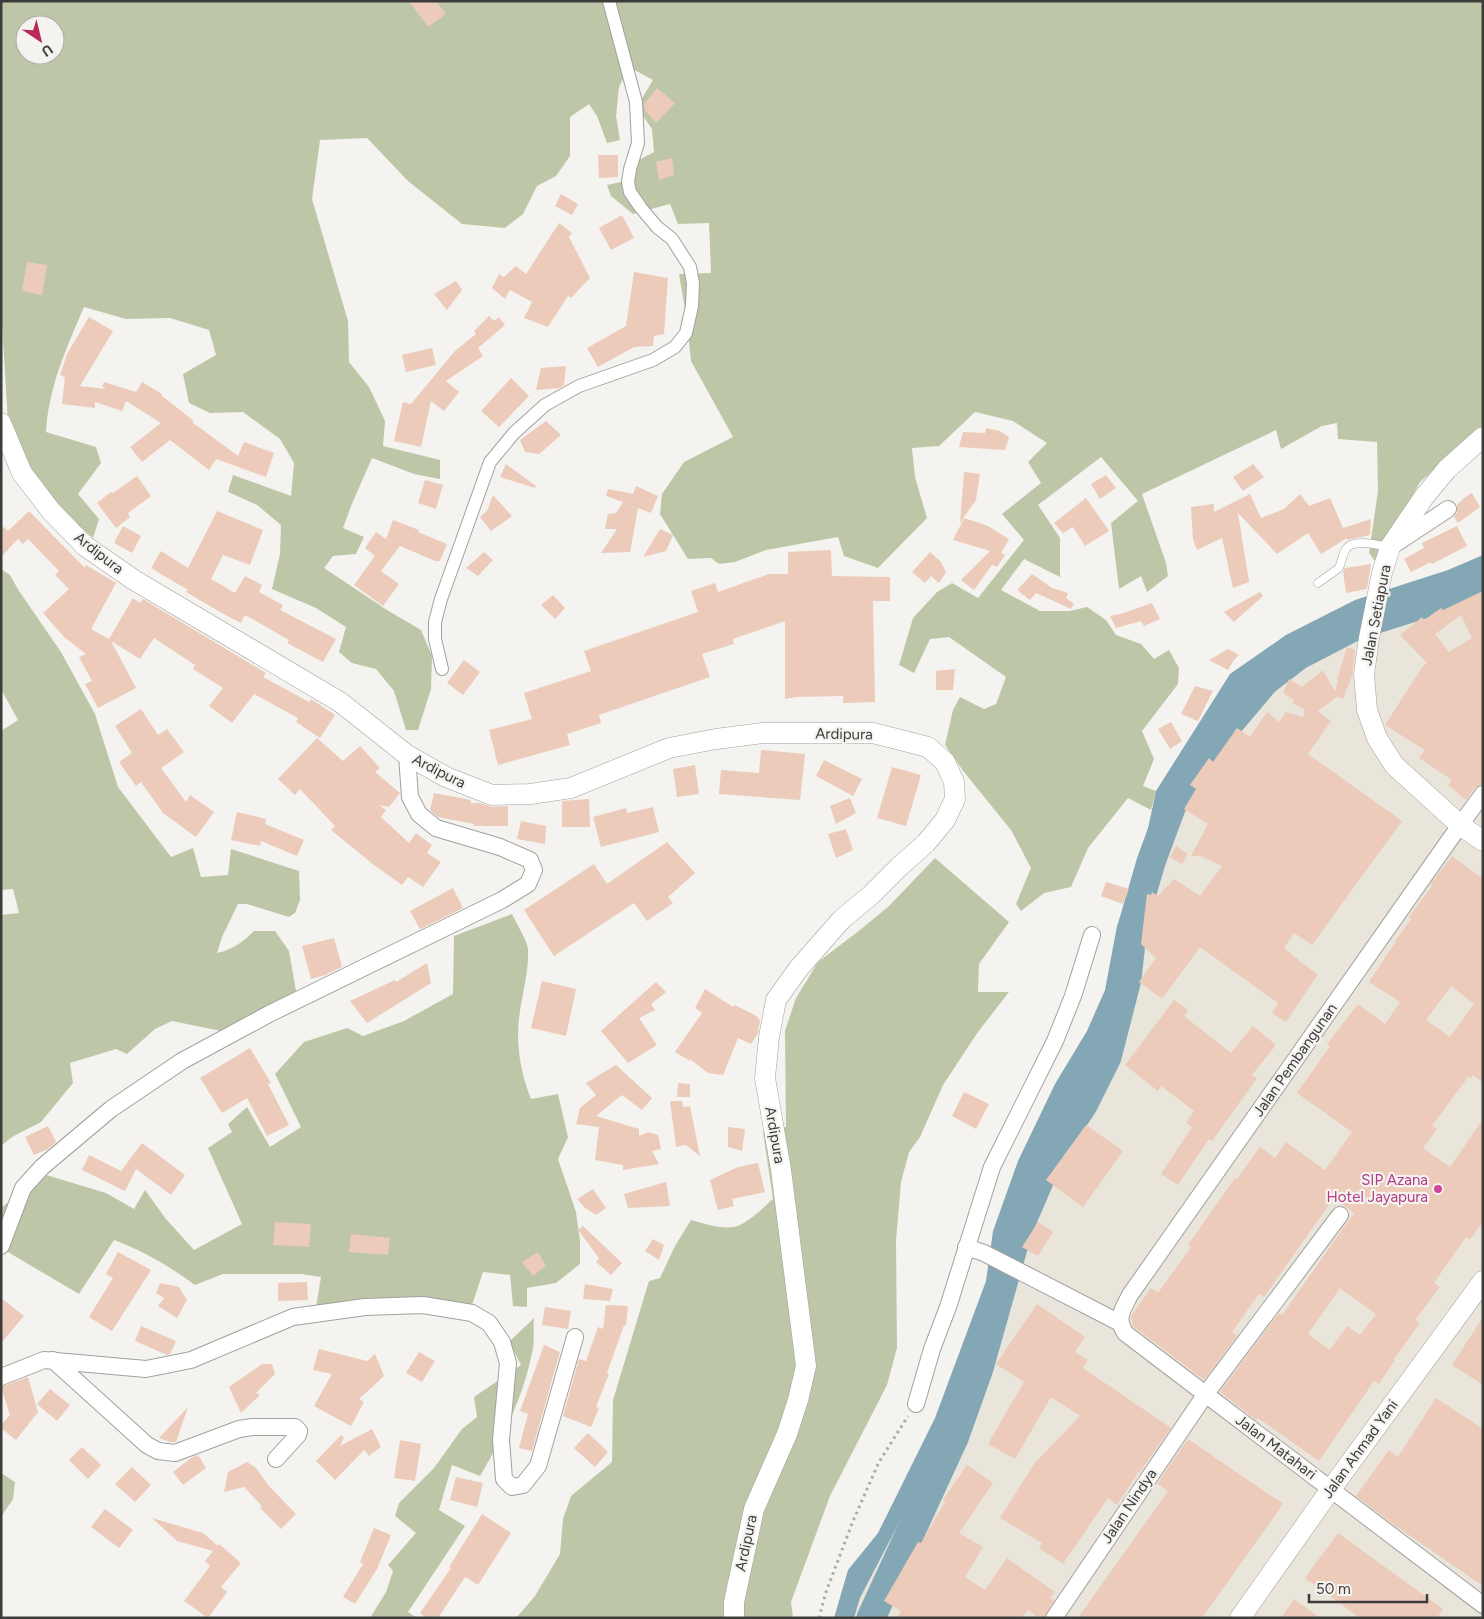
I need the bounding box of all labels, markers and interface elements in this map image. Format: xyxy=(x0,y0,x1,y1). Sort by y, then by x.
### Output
north arrow xyxy=(15,15,65,65)
text: U xyxy=(38,40,56,60)
street label: Ardipura xyxy=(71,528,127,578)
street label: Jalan Setiapura xyxy=(1357,563,1395,667)
street label: Ardipura xyxy=(815,725,873,743)
street label: Ardipura xyxy=(409,750,469,792)
street label: Jalan Pembangunan xyxy=(1249,1000,1341,1120)
street label: Ardipura xyxy=(761,1105,789,1165)
place label: SIP Azana Hotel Jayapura xyxy=(1327,1171,1428,1206)
marker: SIP Azana Hotel Jayapura xyxy=(1432,1183,1444,1195)
street label: Jalan Ahmad Yani xyxy=(1318,1396,1402,1502)
street label: Jalan Matahari xyxy=(1232,1411,1320,1483)
street label: Jalan Nindya xyxy=(1097,1465,1161,1547)
street label: Ardipura xyxy=(731,1513,761,1573)
scale bar xyxy=(1309,1572,1426,1604)
text: 50 m xyxy=(1316,1580,1351,1598)

